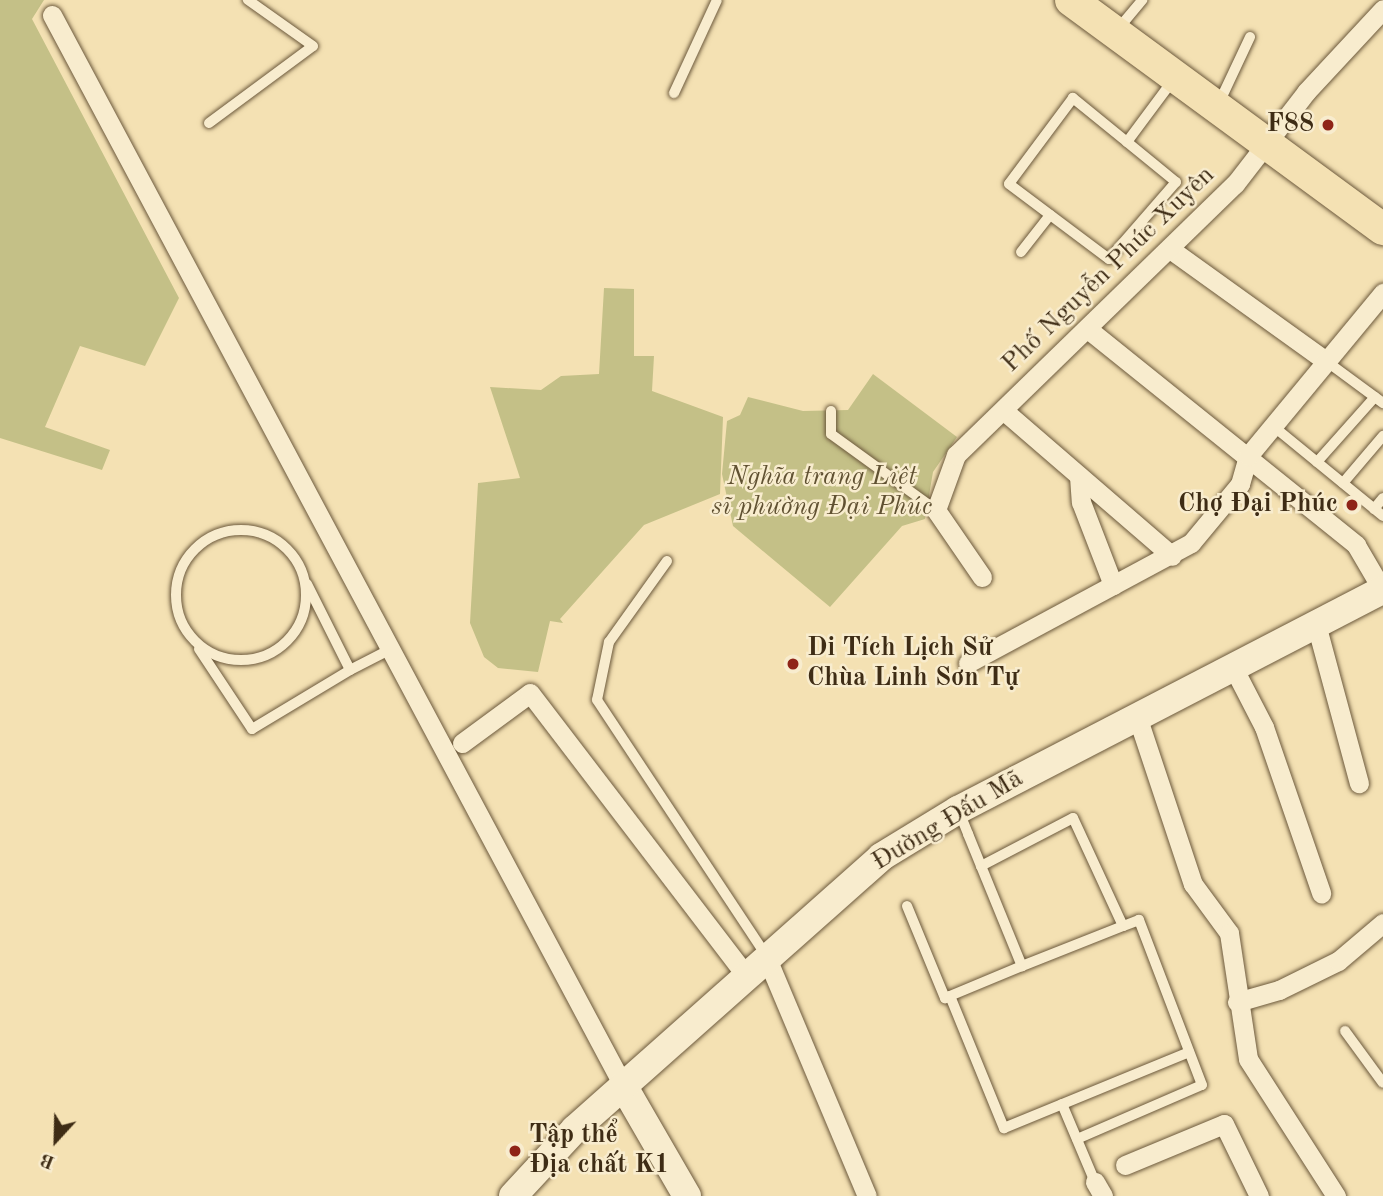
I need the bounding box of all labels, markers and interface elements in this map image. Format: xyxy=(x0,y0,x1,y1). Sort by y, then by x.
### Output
place label: F88 xyxy=(1266,109,1314,141)
marker: F88 xyxy=(1320,117,1336,133)
street label: Phố Nguyễn Phúc Xuyên xyxy=(996,160,1222,380)
park label: Nghĩa trang Liệt sĩ phường Đại Phúc xyxy=(711,462,933,524)
place label: Chợ Đại Phúc xyxy=(1178,489,1338,521)
marker: Chợ Đại Phúc xyxy=(1344,497,1360,513)
place label: Di Tích Lịch Sử Chùa Linh Sơn Tự xyxy=(807,633,1019,694)
marker: Di Tích Lịch Sử Chùa Linh Sơn Tự xyxy=(785,656,801,672)
street label: Đường Đấu Mã xyxy=(867,764,1029,878)
north arrow xyxy=(21,1105,91,1175)
place label: Tập thể Địa chất K1 xyxy=(529,1120,669,1182)
marker: Tập thể Địa chất K1 xyxy=(507,1143,523,1159)
text: B xyxy=(38,1149,58,1171)

